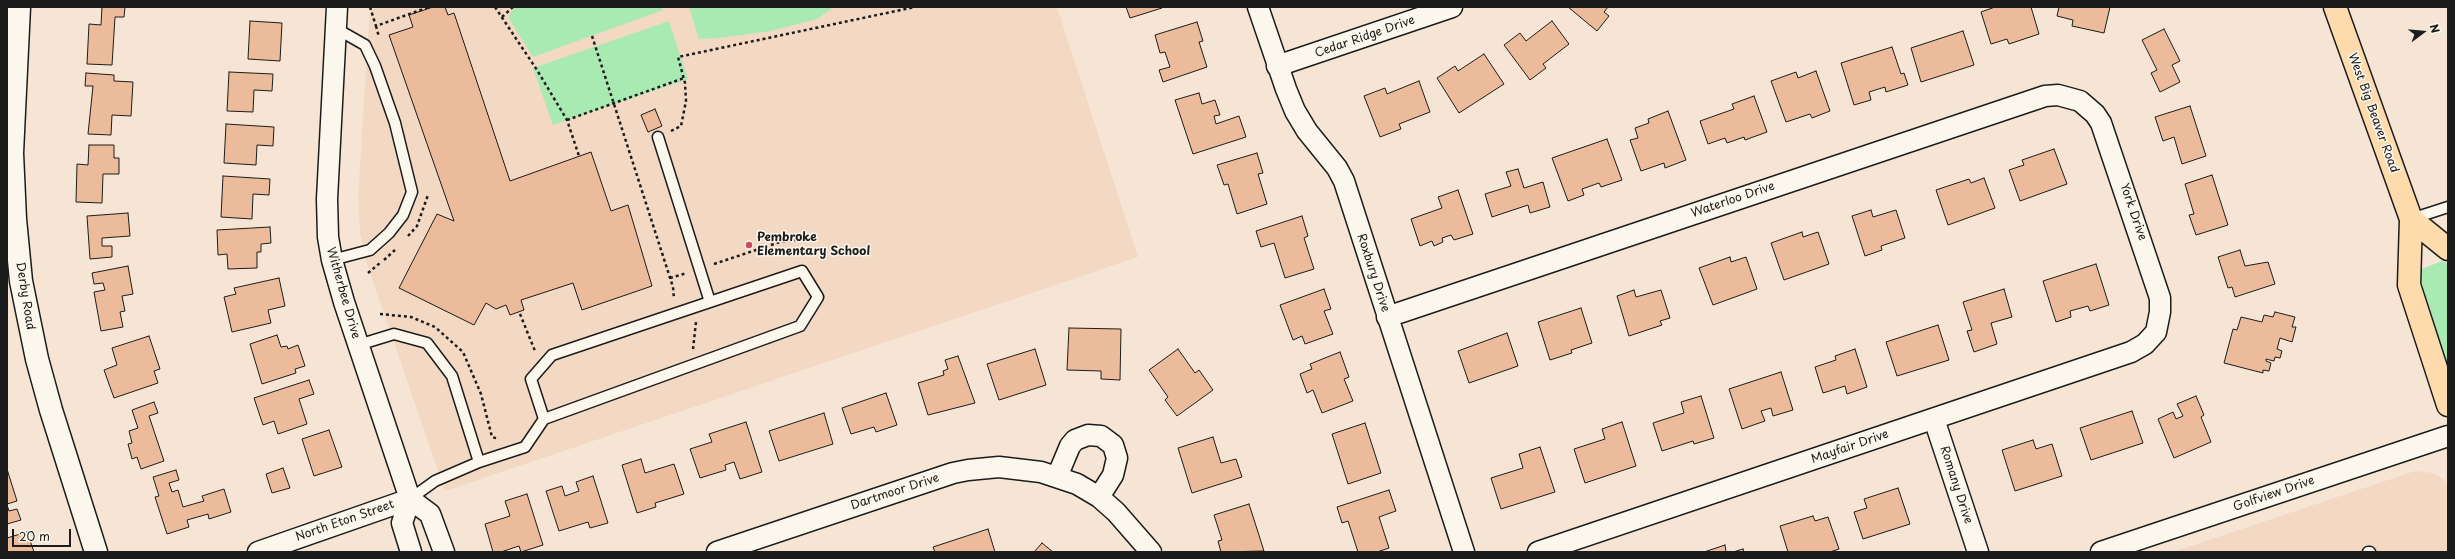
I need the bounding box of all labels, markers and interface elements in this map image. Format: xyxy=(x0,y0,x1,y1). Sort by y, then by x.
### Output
north arrow xyxy=(2403,12,2443,52)
street label: Cedar Ridge Drive xyxy=(1313,13,1417,61)
text: N xyxy=(2426,22,2444,35)
street label: West Big Beaver Road xyxy=(2345,51,2401,175)
street label: Waterloo Drive xyxy=(1689,179,1777,221)
street label: York Drive xyxy=(2116,181,2150,243)
place label: Pembroke Elementary School xyxy=(757,231,870,259)
street label: Roxbury Drive xyxy=(1354,232,1392,314)
marker: Pembroke Elementary School xyxy=(744,240,754,250)
street label: Witherbee Drive xyxy=(323,246,363,340)
street label: Derby Road xyxy=(13,261,37,331)
street label: Mayfair Drive xyxy=(1809,427,1891,467)
street label: Romany Drive xyxy=(1937,444,1975,526)
street label: Dartmoor Drive xyxy=(849,471,941,513)
street label: Golfview Drive xyxy=(2231,473,2317,515)
street label: North Eton Street xyxy=(294,497,396,545)
scale bar xyxy=(14,521,73,547)
text: 20 m xyxy=(19,527,50,545)

